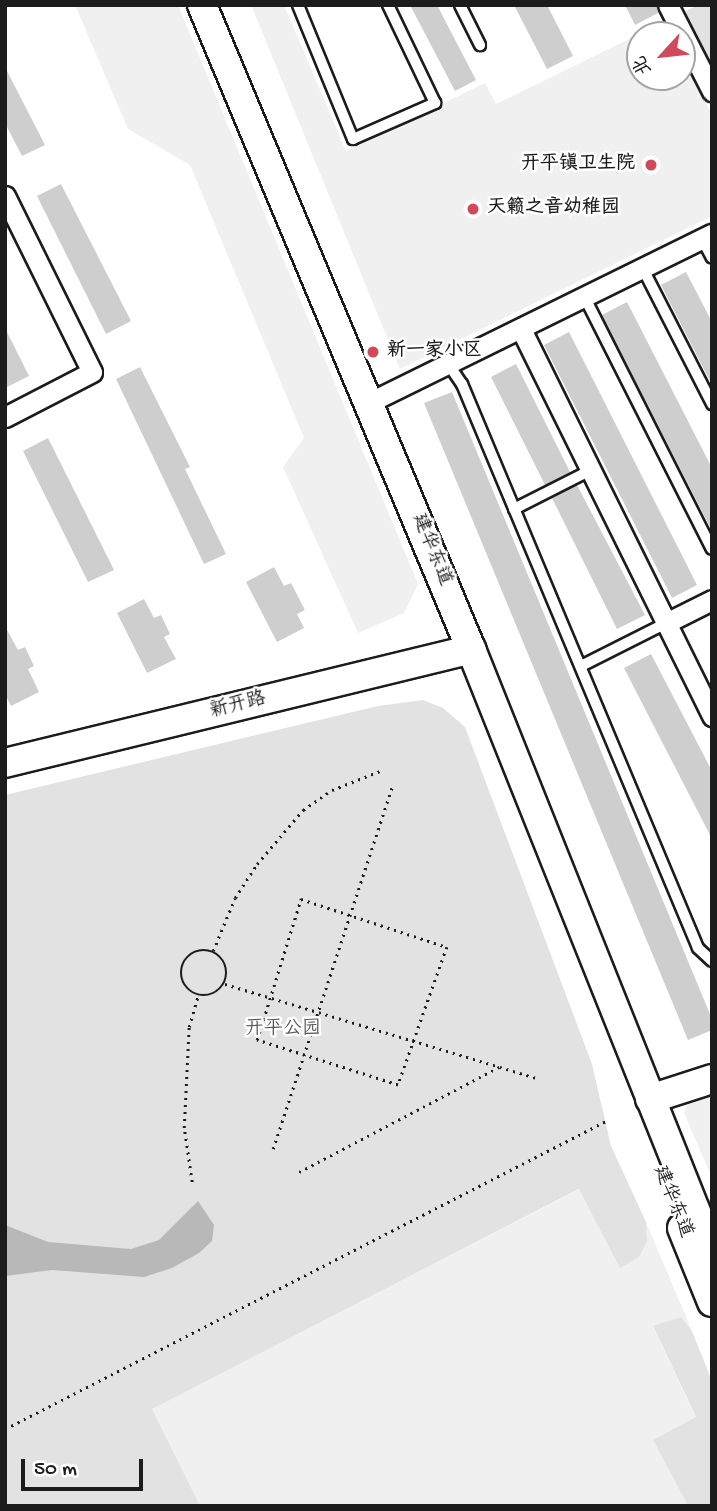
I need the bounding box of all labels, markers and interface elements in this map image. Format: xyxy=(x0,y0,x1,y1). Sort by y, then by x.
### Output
north arrow xyxy=(626,21,696,91)
text: 北 xyxy=(629,51,658,79)
place label: 开平镇卫生院 xyxy=(521,154,635,176)
marker: 开平镇卫生院 xyxy=(641,155,661,175)
place label: 天籁之音幼稚园 xyxy=(487,198,620,220)
marker: 天籁之音幼稚园 xyxy=(465,201,481,217)
place label: 新一家小区 xyxy=(387,341,482,363)
marker: 新一家小区 xyxy=(365,344,381,360)
street label: 建华东道 xyxy=(406,510,456,590)
street label: 新开路 xyxy=(208,688,268,724)
park label: 开平公园 xyxy=(245,1019,321,1041)
street label: 建华东道 xyxy=(647,1162,697,1242)
scale bar xyxy=(24,1444,147,1488)
text: 50 m xyxy=(34,1458,77,1483)

